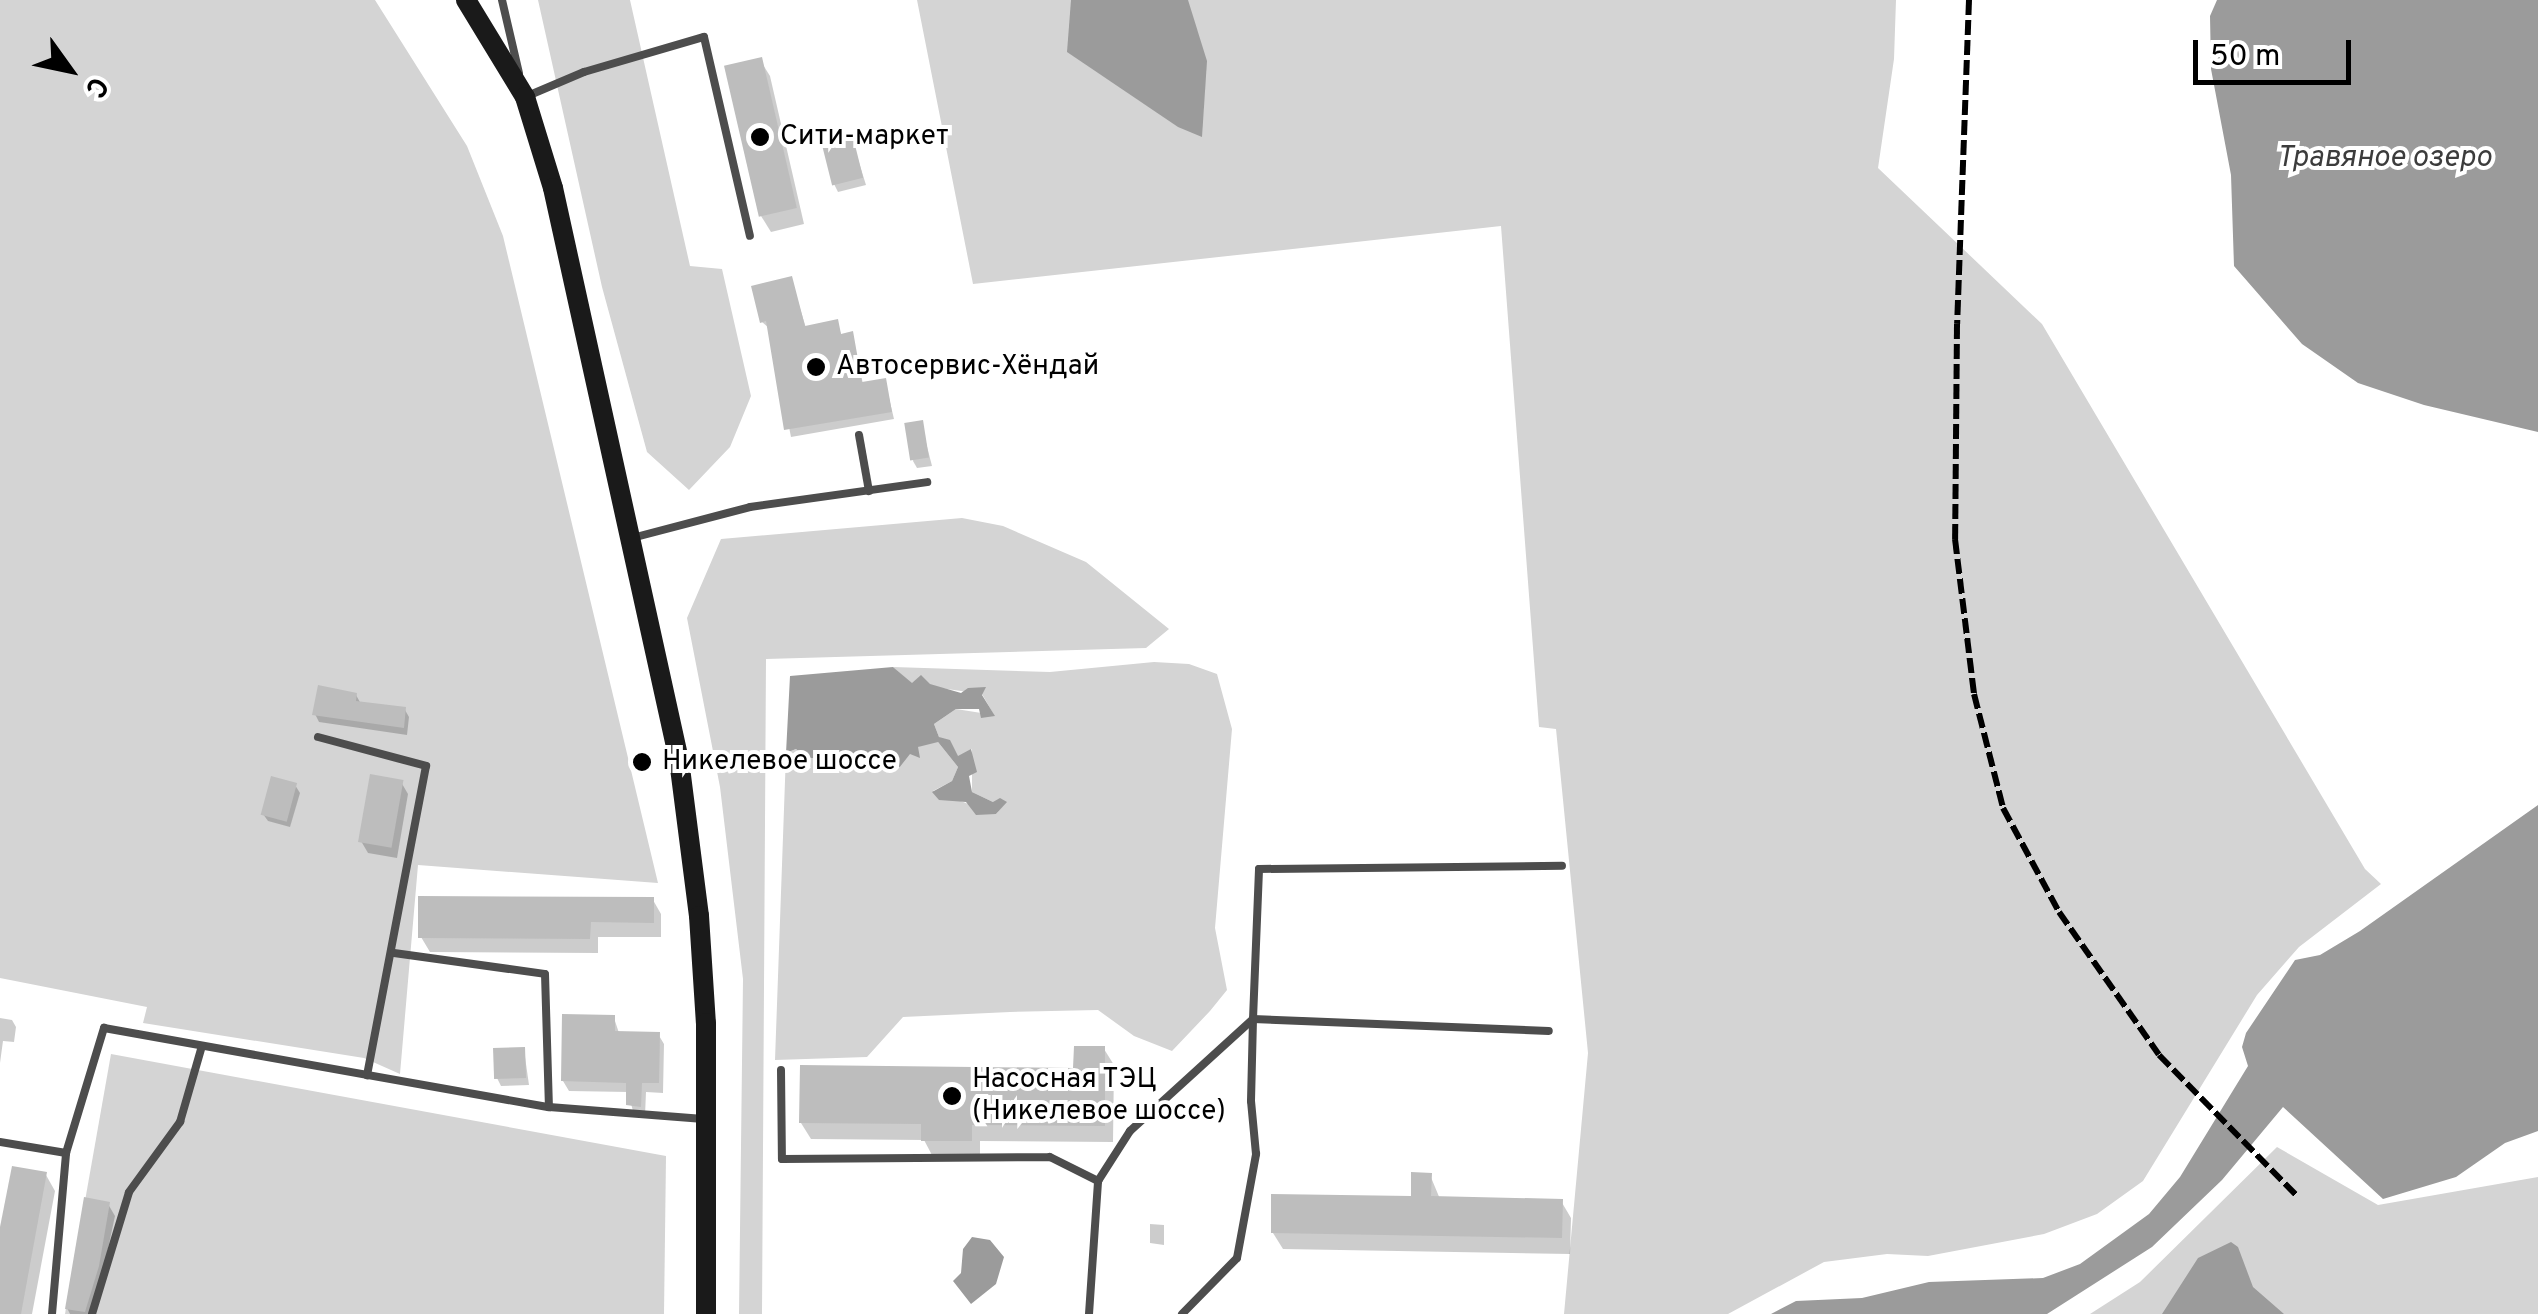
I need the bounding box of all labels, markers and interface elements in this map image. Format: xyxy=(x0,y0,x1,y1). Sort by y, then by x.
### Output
north arrow xyxy=(20,20,120,120)
scale bar xyxy=(2198,20,2356,82)
text: 50 m xyxy=(2210,39,2280,76)
text: С xyxy=(75,69,115,104)
place label: Сити-маркет xyxy=(780,120,949,154)
marker: Сити-маркет xyxy=(749,126,771,148)
water label: Травяное озеро xyxy=(2277,141,2491,177)
place label: Автосервис-Хёндай xyxy=(836,350,1099,384)
marker: Автосервис-Хёндай xyxy=(805,356,827,378)
place label: Никелевое шоссе xyxy=(662,745,897,779)
marker: Никелевое шоссе xyxy=(631,751,653,773)
place label: Насосная ТЭЦ (Никелевое шоссе) xyxy=(972,1063,1226,1129)
marker: Насосная ТЭЦ (Никелевое шоссе) xyxy=(941,1085,963,1107)

